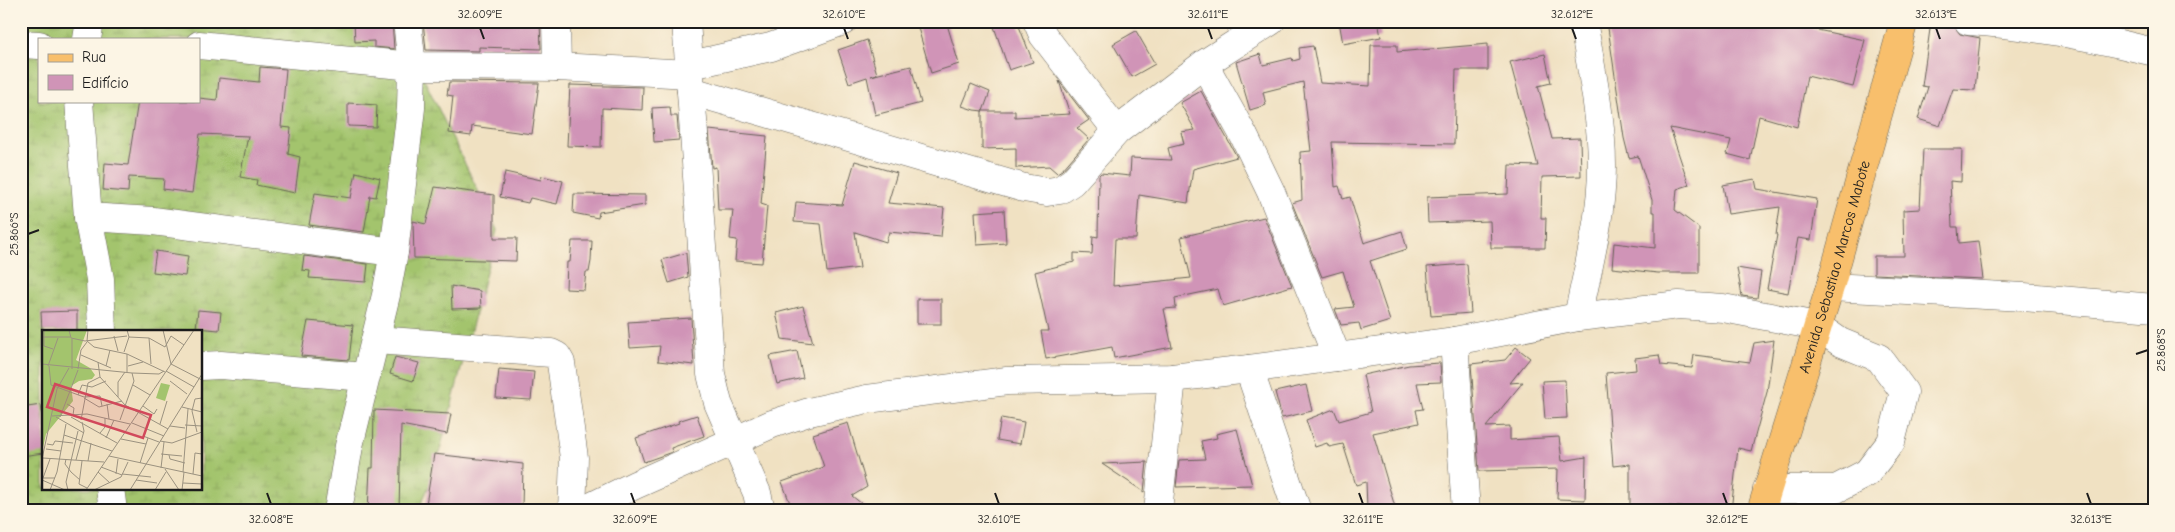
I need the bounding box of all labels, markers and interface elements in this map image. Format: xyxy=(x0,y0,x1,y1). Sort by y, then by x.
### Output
text: 32.609°E xyxy=(458,7,502,21)
text: 32.610°E xyxy=(823,7,865,21)
text: 32.611°E xyxy=(1188,7,1228,21)
text: 32.612°E xyxy=(1551,7,1593,21)
text: 32.613°E xyxy=(1915,7,1957,21)
legend xyxy=(38,38,200,102)
text: Rua xyxy=(82,48,106,66)
text: Edifício xyxy=(82,74,129,92)
street label: Avenida Sebastiao Marcos Mabote xyxy=(1795,158,1874,375)
text: 25.866°S xyxy=(7,212,21,256)
text: 25.868°S xyxy=(2154,328,2168,372)
inset map xyxy=(42,330,202,490)
text: 32.608°E xyxy=(249,512,293,526)
text: 32.609°E xyxy=(613,512,657,526)
text: 32.610°E xyxy=(978,512,1020,526)
text: 32.611°E xyxy=(1343,512,1383,526)
text: 32.612°E xyxy=(1706,512,1748,526)
text: 32.613°E xyxy=(2070,512,2112,526)

